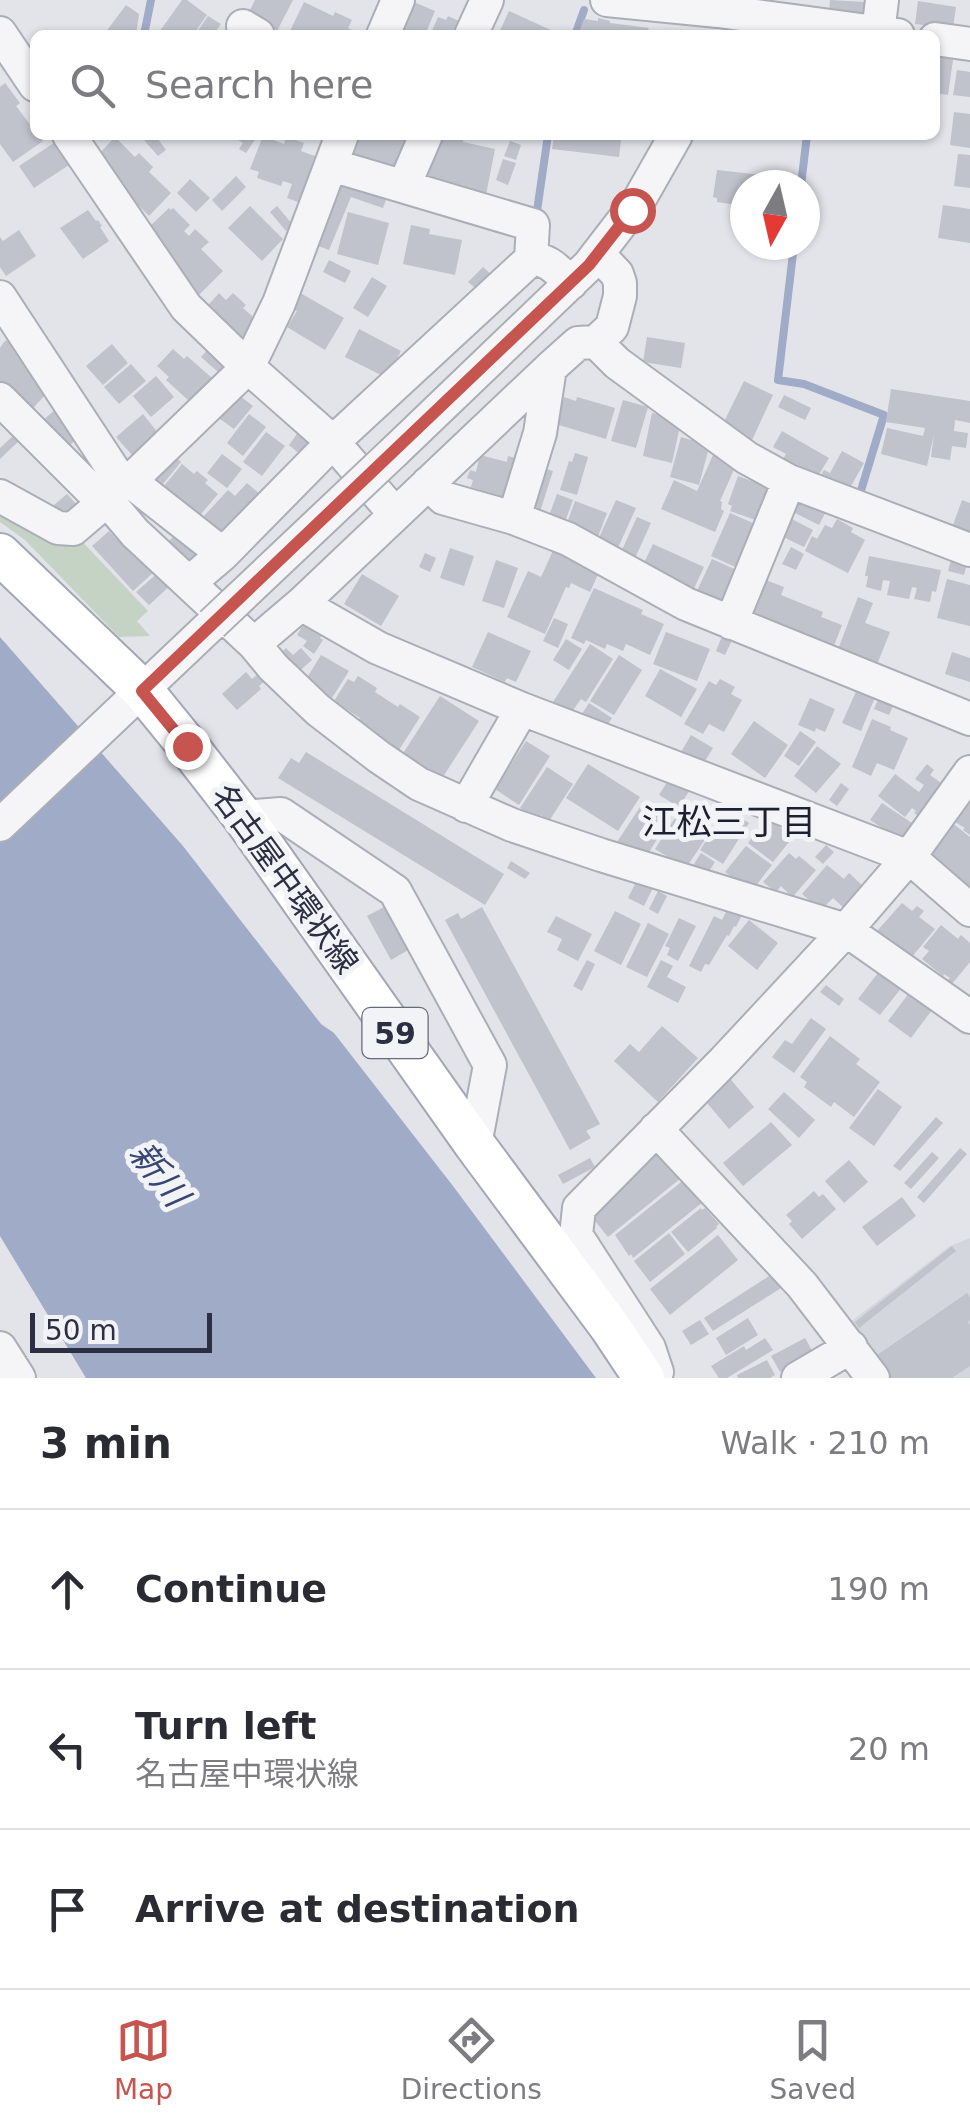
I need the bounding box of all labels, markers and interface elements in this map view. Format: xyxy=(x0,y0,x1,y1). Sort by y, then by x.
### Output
search box xyxy=(30,30,940,140)
icon: search xyxy=(65,58,120,113)
text: Search here xyxy=(145,63,373,107)
north arrow xyxy=(730,170,820,260)
route start xyxy=(610,188,656,234)
route end xyxy=(165,724,211,770)
street label: 名古屋中環状線 xyxy=(204,777,366,981)
district label: 江松三丁目 xyxy=(641,802,817,842)
road number: 59 xyxy=(362,1008,428,1058)
water label: 新川 xyxy=(122,1134,199,1217)
scale bar xyxy=(30,1308,212,1352)
text: 50 m xyxy=(45,1314,117,1347)
text: 3 min xyxy=(40,1419,172,1468)
text: Walk · 210 m xyxy=(720,1424,930,1462)
icon: ahead xyxy=(40,1562,95,1617)
text: Continue xyxy=(135,1567,327,1611)
text: 190 m xyxy=(828,1570,930,1608)
text: Turn left xyxy=(135,1704,316,1748)
icon: left xyxy=(40,1722,95,1777)
text: 20 m xyxy=(848,1730,930,1768)
text: 名古屋中環状線 xyxy=(135,1755,359,1793)
icon: arrive xyxy=(40,1882,95,1937)
text: Arrive at destination xyxy=(135,1887,580,1931)
tab: Map xyxy=(114,2013,173,2106)
tab: Directions xyxy=(401,2013,542,2106)
tab: Saved xyxy=(770,2013,856,2106)

